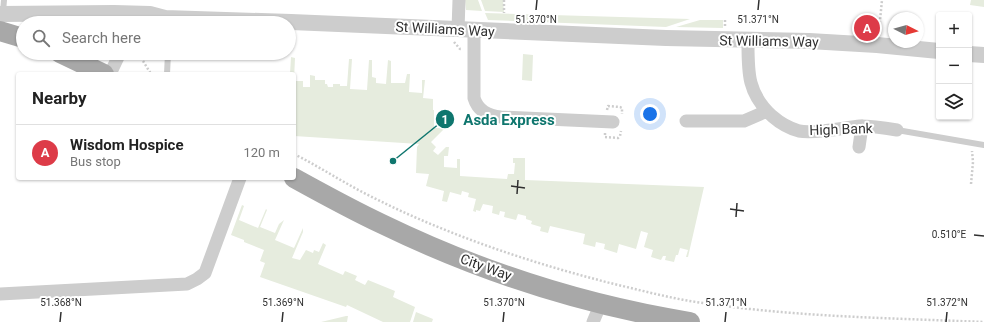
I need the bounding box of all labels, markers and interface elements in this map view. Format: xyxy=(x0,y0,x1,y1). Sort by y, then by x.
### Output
north arrow xyxy=(888,12,924,48)
map controls xyxy=(936,12,972,120)
button: + xyxy=(936,12,972,48)
pin: A xyxy=(854,13,880,43)
text: 51.370°N xyxy=(515,14,557,25)
text: 51.371°N xyxy=(737,14,779,25)
search box xyxy=(16,16,296,60)
street label: St Williams Way xyxy=(395,18,495,40)
icon: search xyxy=(30,27,52,49)
text: Search here xyxy=(62,29,141,47)
street label: St Williams Way xyxy=(719,32,819,50)
button: − xyxy=(936,48,972,84)
button: layers xyxy=(936,84,972,120)
text: Nearby xyxy=(32,88,87,108)
your location xyxy=(640,104,660,124)
callout: Asda Express xyxy=(435,106,563,133)
text: Asda Express xyxy=(463,111,555,129)
text: 1 xyxy=(442,113,448,127)
street label: High Bank xyxy=(809,120,874,138)
text: Wisdom Hospice xyxy=(70,136,184,154)
text: A xyxy=(41,145,49,160)
text: 120 m xyxy=(243,145,280,160)
text: Bus stop xyxy=(70,154,121,169)
text: 0.510°E xyxy=(932,229,967,240)
street label: City Way xyxy=(458,250,514,284)
text: 51.368°N xyxy=(40,297,82,308)
text: 51.369°N xyxy=(262,297,304,308)
text: 51.370°N xyxy=(483,297,525,308)
text: 51.371°N xyxy=(705,297,747,308)
text: 51.372°N xyxy=(926,297,968,308)

